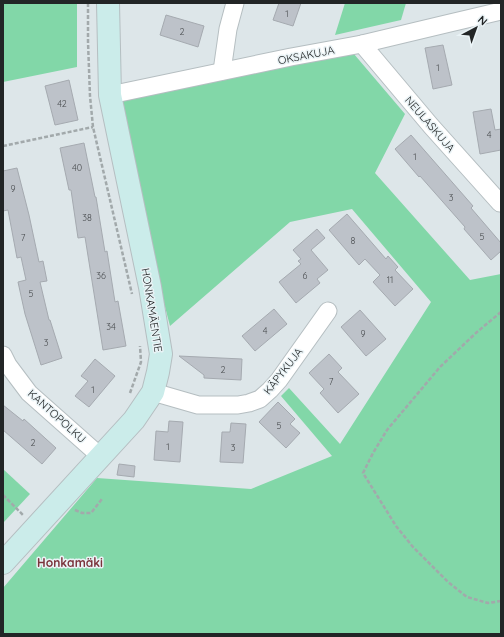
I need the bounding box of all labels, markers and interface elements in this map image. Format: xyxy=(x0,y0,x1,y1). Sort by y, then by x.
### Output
house number: 1 xyxy=(285,8,289,19)
north arrow xyxy=(456,8,496,48)
text: N xyxy=(475,13,490,28)
house number: 2 xyxy=(180,26,185,37)
street label: OKSAKUJA xyxy=(277,43,335,67)
house number: 1 xyxy=(436,62,440,73)
street label: NEULASKUJA xyxy=(402,93,458,155)
house number: 42 xyxy=(57,98,67,109)
house number: 4 xyxy=(487,129,492,140)
house number: 1 xyxy=(413,151,417,162)
house number: 40 xyxy=(72,162,82,173)
house number: 9 xyxy=(10,183,16,194)
house number: 3 xyxy=(449,192,454,203)
house number: 38 xyxy=(82,212,92,223)
house number: 5 xyxy=(480,231,485,242)
house number: 7 xyxy=(21,232,26,243)
house number: 8 xyxy=(351,235,356,246)
street label: HONKAMÄENTIE xyxy=(138,267,166,353)
house number: 36 xyxy=(96,270,106,281)
house number: 6 xyxy=(303,270,308,281)
house number: 11 xyxy=(387,274,393,285)
house number: 5 xyxy=(29,288,34,299)
house number: 34 xyxy=(106,321,116,332)
house number: 4 xyxy=(263,325,268,336)
house number: 9 xyxy=(360,328,366,339)
house number: 3 xyxy=(44,337,49,348)
street label: KÄPYKUJA xyxy=(260,345,306,397)
house number: 2 xyxy=(221,364,226,375)
house number: 7 xyxy=(329,376,334,387)
house number: 1 xyxy=(91,384,95,395)
street label: KANTOPOLKU xyxy=(25,386,89,446)
house number: 5 xyxy=(277,420,282,431)
house number: 2 xyxy=(31,437,36,448)
house number: 1 xyxy=(166,441,170,452)
house number: 3 xyxy=(231,442,236,453)
district label: Honkamäki xyxy=(37,555,103,570)

